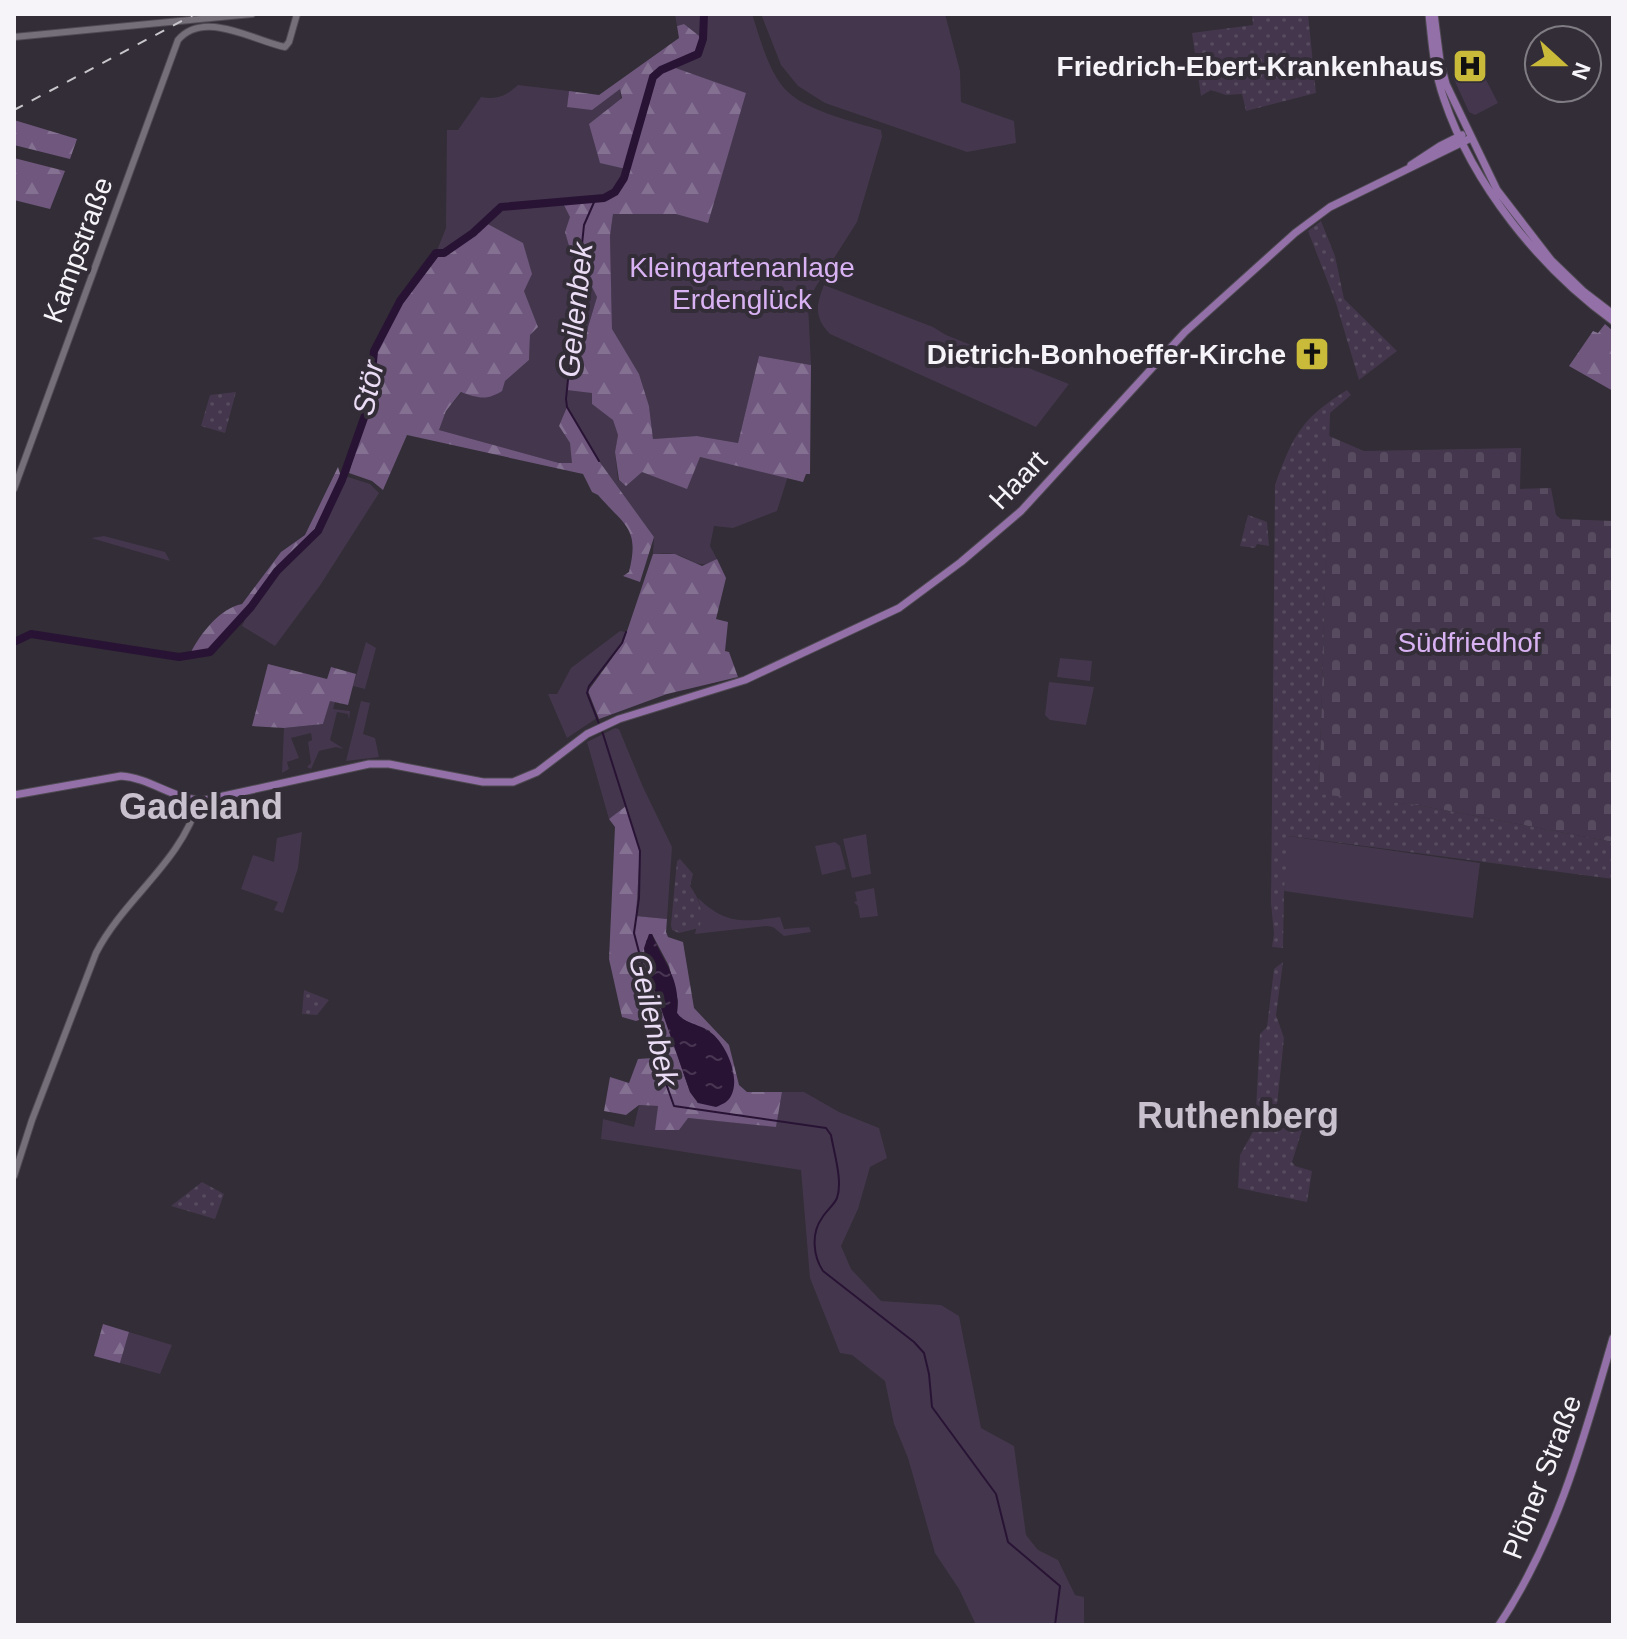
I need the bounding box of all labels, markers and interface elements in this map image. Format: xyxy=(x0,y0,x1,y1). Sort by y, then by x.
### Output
north arrow xyxy=(1523,24,1603,104)
hospital icon: Friedrich-Ebert-Krankenhaus xyxy=(1451,47,1489,85)
place label: Friedrich-Ebert-Krankenhaus xyxy=(1057,51,1444,82)
text: N xyxy=(1567,59,1596,83)
street label: Kampstraße xyxy=(37,173,119,327)
water label: Geilenbek xyxy=(552,239,599,379)
park label: Kleingartenanlage Erdenglück xyxy=(629,252,855,315)
church icon: Dietrich-Bonhoeffer-Kirche xyxy=(1293,335,1331,373)
place label: Dietrich-Bonhoeffer-Kirche xyxy=(927,339,1286,370)
water label: Stör xyxy=(346,357,390,418)
street label: Haart xyxy=(983,444,1053,515)
park label: Südfriedhof xyxy=(1397,627,1541,658)
district label: Gadeland xyxy=(119,786,283,827)
water label: Geilenbek xyxy=(623,950,686,1091)
district label: Ruthenberg xyxy=(1137,1095,1339,1136)
street label: Plöner Straße xyxy=(1497,1391,1587,1563)

